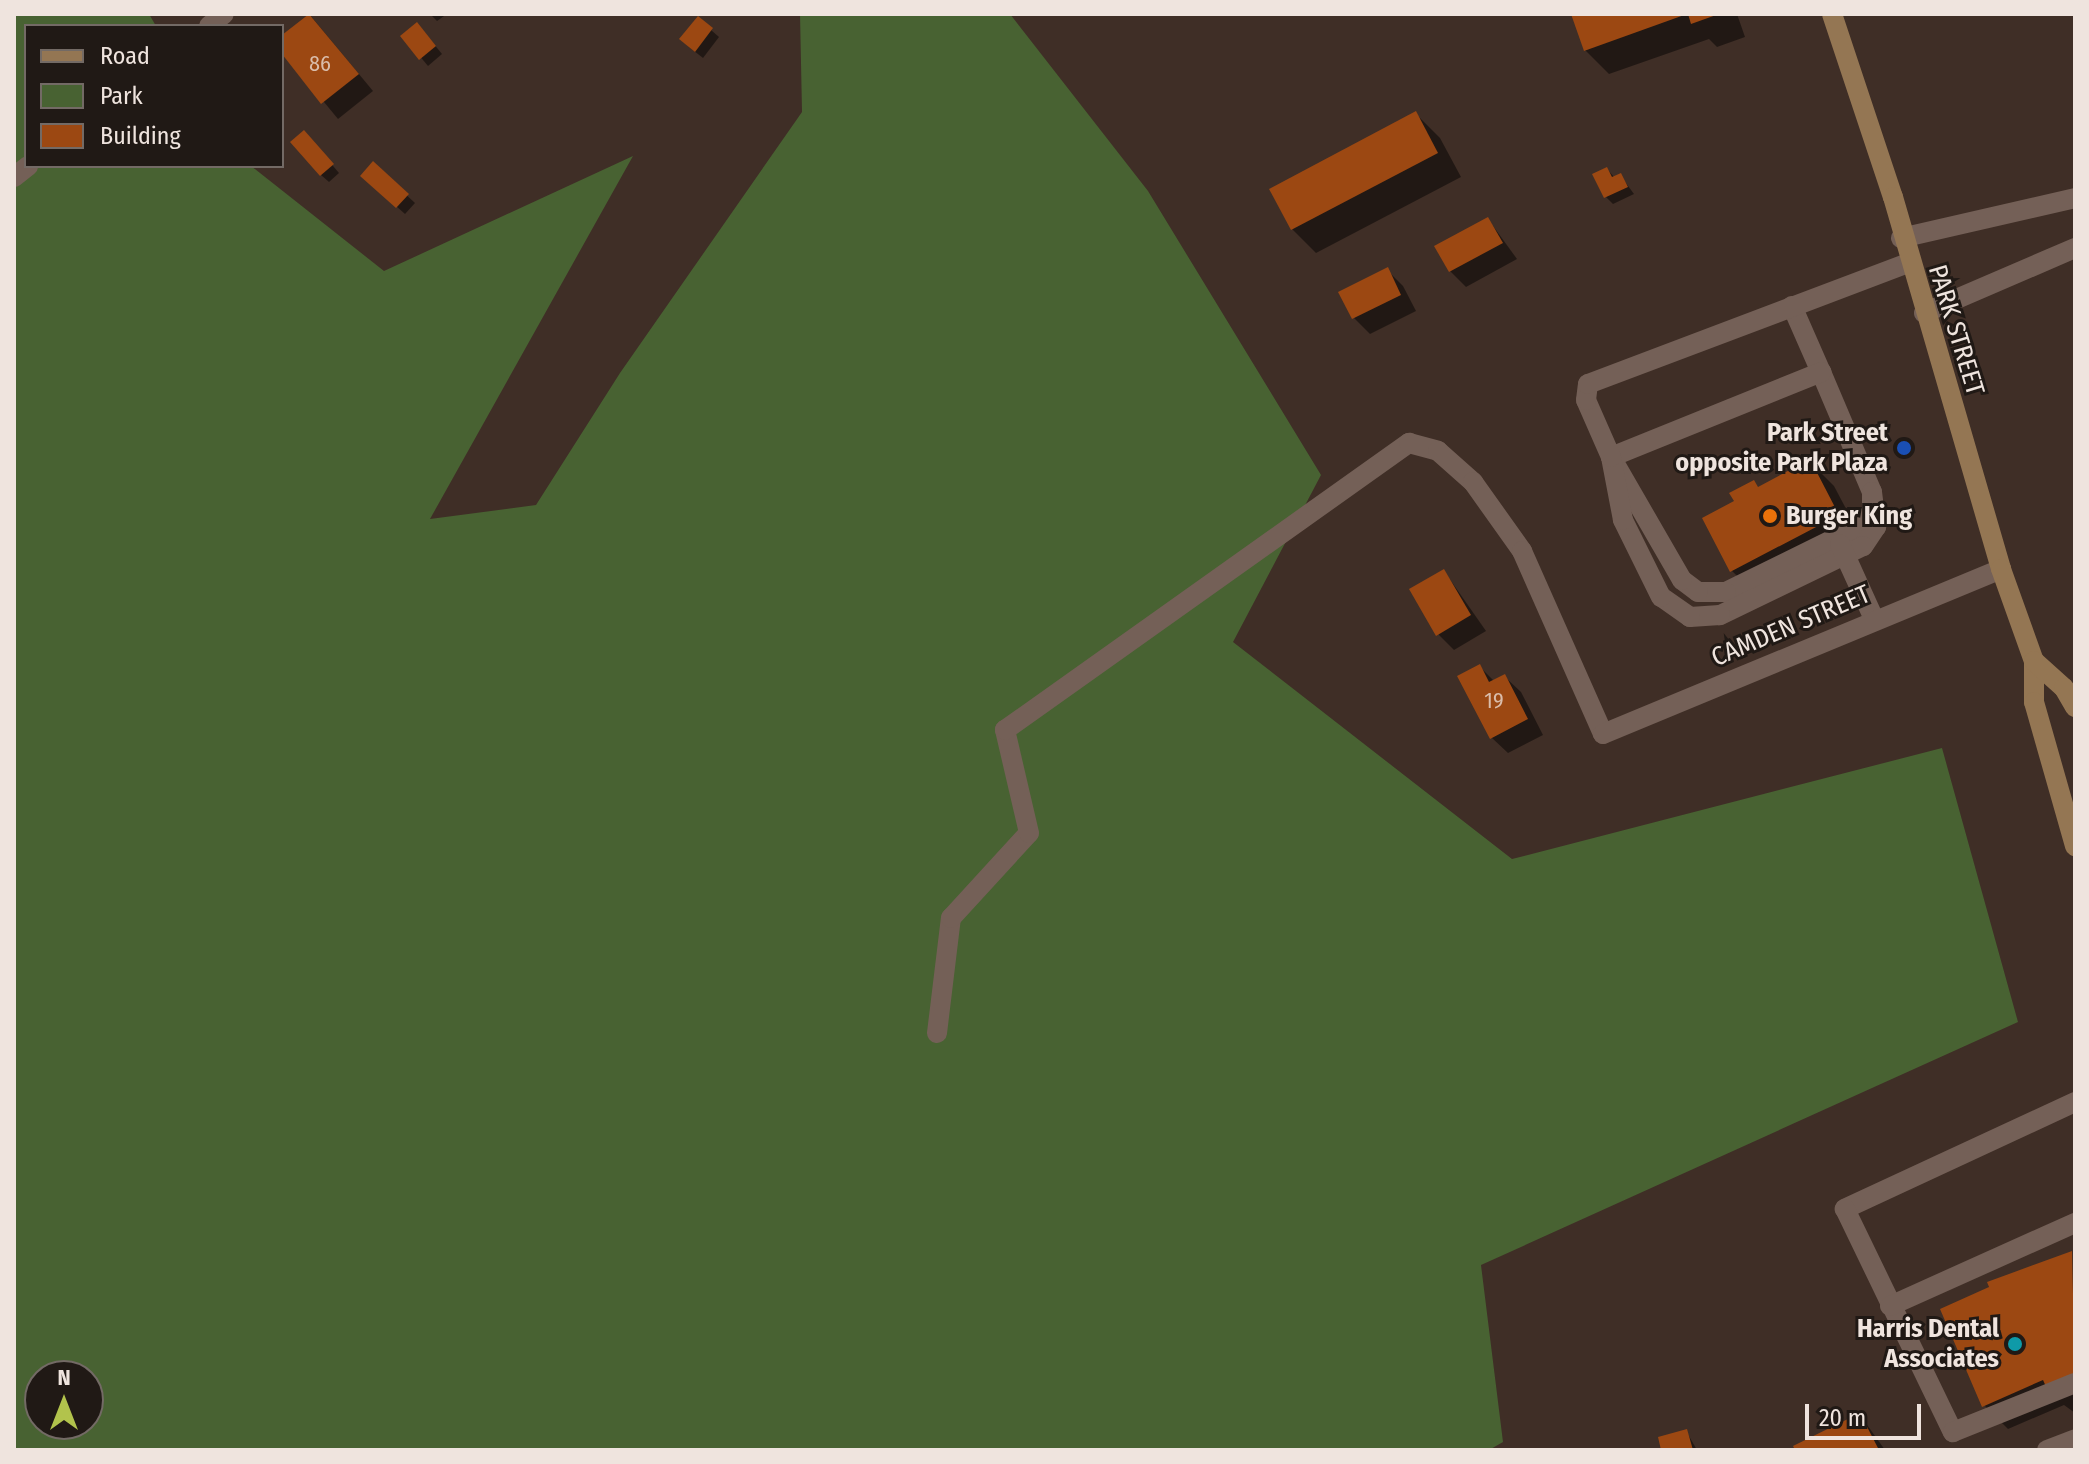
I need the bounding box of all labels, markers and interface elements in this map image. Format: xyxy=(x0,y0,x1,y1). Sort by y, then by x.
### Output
legend xyxy=(24,24,284,168)
text: Road xyxy=(100,42,150,70)
house number: 86 xyxy=(309,51,331,77)
text: Park xyxy=(100,82,143,110)
text: Building xyxy=(100,122,181,150)
street label: PARK STREET xyxy=(1921,261,1991,399)
place label: Park Street opposite Park Plaza xyxy=(1675,417,1888,478)
marker: Park Street opposite Park Plaza xyxy=(1895,439,1913,457)
place label: Burger King xyxy=(1786,500,1912,532)
marker: Burger King xyxy=(1761,507,1779,525)
street label: CAMDEN STREET xyxy=(1707,579,1875,673)
house number: 19 xyxy=(1484,688,1504,714)
place label: Harris Dental Associates xyxy=(1857,1313,1999,1374)
marker: Harris Dental Associates xyxy=(2006,1335,2024,1353)
north arrow xyxy=(24,1360,104,1440)
text: N xyxy=(57,1364,71,1391)
scale bar xyxy=(1809,1388,1925,1438)
text: 20 m xyxy=(1819,1404,1866,1432)

